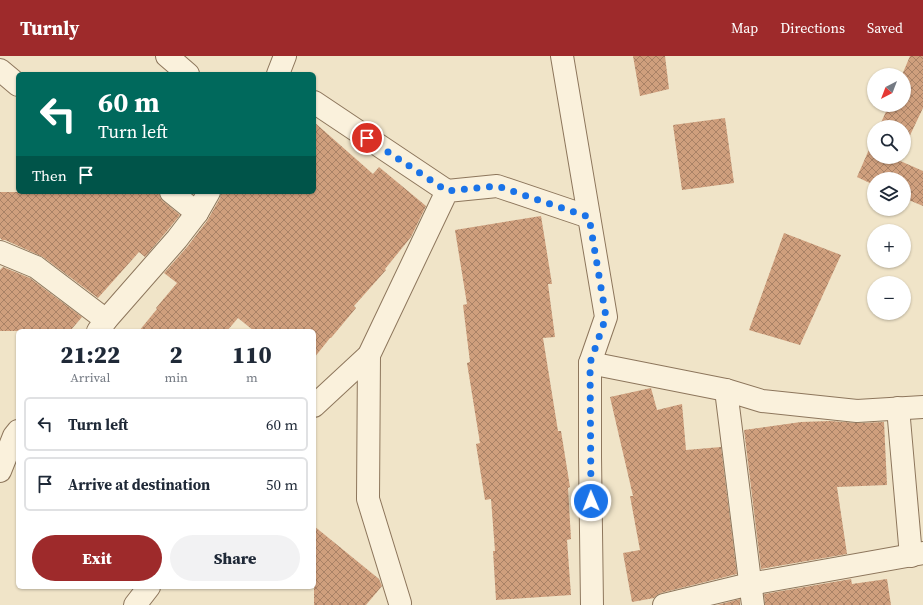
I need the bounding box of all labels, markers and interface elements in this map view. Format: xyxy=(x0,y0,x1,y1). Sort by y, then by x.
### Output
text: Turnly xyxy=(20,15,79,41)
text: Map xyxy=(731,18,758,38)
text: Directions xyxy=(780,18,845,38)
text: Saved xyxy=(867,18,903,38)
north arrow xyxy=(867,68,911,112)
map controls xyxy=(867,68,911,320)
text: 60 m xyxy=(98,83,160,121)
icon: left xyxy=(32,88,84,140)
text: Turn left xyxy=(98,119,168,144)
button: search xyxy=(867,120,911,164)
pin xyxy=(350,121,384,155)
icon: arrive xyxy=(356,127,378,149)
icon: arrive xyxy=(75,164,97,186)
text: Then xyxy=(32,165,67,186)
button: layers xyxy=(867,172,911,216)
button: + xyxy=(867,224,911,268)
button: − xyxy=(867,276,911,320)
text: 21:22 xyxy=(60,338,120,371)
text: 2 xyxy=(170,338,183,371)
text: 110 xyxy=(232,338,272,371)
text: Arrival xyxy=(70,369,110,386)
text: min xyxy=(164,369,188,386)
text: m xyxy=(246,369,258,386)
icon: left xyxy=(34,413,56,435)
text: Turn left xyxy=(68,414,128,435)
text: 60 m xyxy=(266,414,298,435)
icon: arrive xyxy=(34,473,56,495)
text: Arrive at destination xyxy=(68,474,210,495)
text: 50 m xyxy=(266,474,298,495)
position arrow xyxy=(570,480,612,522)
button: Exit xyxy=(32,535,162,581)
button: Share xyxy=(170,535,300,581)

